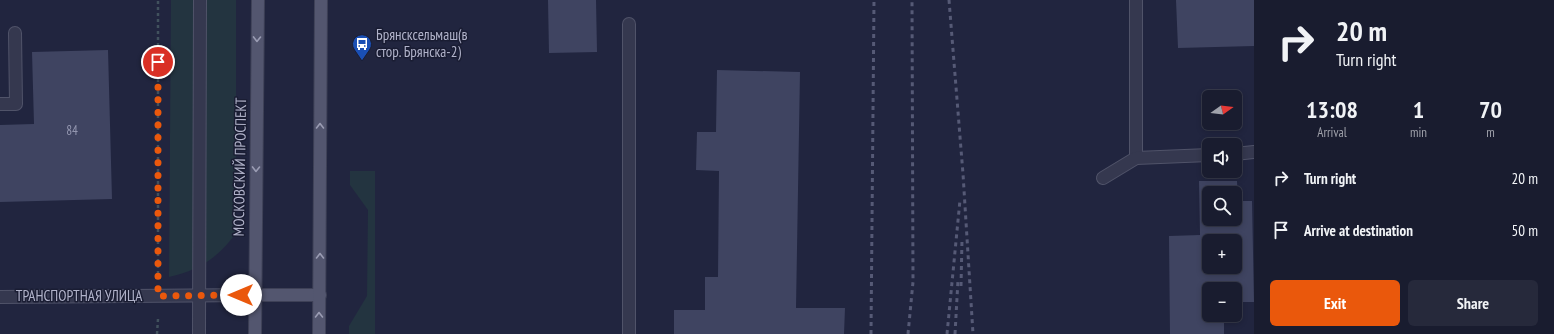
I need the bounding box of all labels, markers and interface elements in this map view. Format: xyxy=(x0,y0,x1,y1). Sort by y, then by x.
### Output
text: 20 m xyxy=(1336,12,1387,49)
icon: right xyxy=(1270,16,1322,68)
place label: Брянсксельмаш(в стор. Брянска-2) xyxy=(376,25,468,61)
bus stop icon: Брянсксельмаш(в стор. Брянска-2) xyxy=(351,33,373,61)
one-way arrow xyxy=(253,36,261,42)
pin xyxy=(141,45,175,79)
text: Turn right xyxy=(1336,48,1396,71)
icon: arrive xyxy=(147,51,169,73)
north arrow xyxy=(1202,90,1242,130)
map controls xyxy=(1202,90,1242,322)
text: 13:08 xyxy=(1306,94,1358,125)
text: 1 xyxy=(1413,94,1424,125)
text: 70 xyxy=(1479,94,1502,125)
street label: МОСКОВСКИЙ ПРОСПЕКТ xyxy=(229,97,250,236)
house number: 84 xyxy=(66,122,78,139)
one-way arrow xyxy=(316,123,324,129)
text: Arrival xyxy=(1317,124,1347,141)
text: min xyxy=(1410,124,1427,141)
text: m xyxy=(1486,124,1495,141)
button: sound xyxy=(1202,138,1242,178)
one-way arrow xyxy=(252,166,260,172)
icon: right xyxy=(1270,167,1292,189)
text: Turn right xyxy=(1304,169,1356,188)
text: 20 m xyxy=(1512,169,1538,188)
button: search xyxy=(1202,186,1242,226)
icon: arrive xyxy=(1270,219,1292,241)
text: Arrive at destination xyxy=(1304,221,1413,240)
text: 50 m xyxy=(1512,221,1538,240)
button: + xyxy=(1202,234,1242,274)
one-way arrow xyxy=(316,253,324,259)
position arrow xyxy=(220,274,262,316)
button: Exit xyxy=(1270,280,1400,326)
button: Share xyxy=(1408,280,1538,326)
button: − xyxy=(1202,282,1242,322)
street label: ТРАНСПОРТНАЯ УЛИЦА xyxy=(16,286,143,305)
one-way arrow xyxy=(315,312,324,318)

